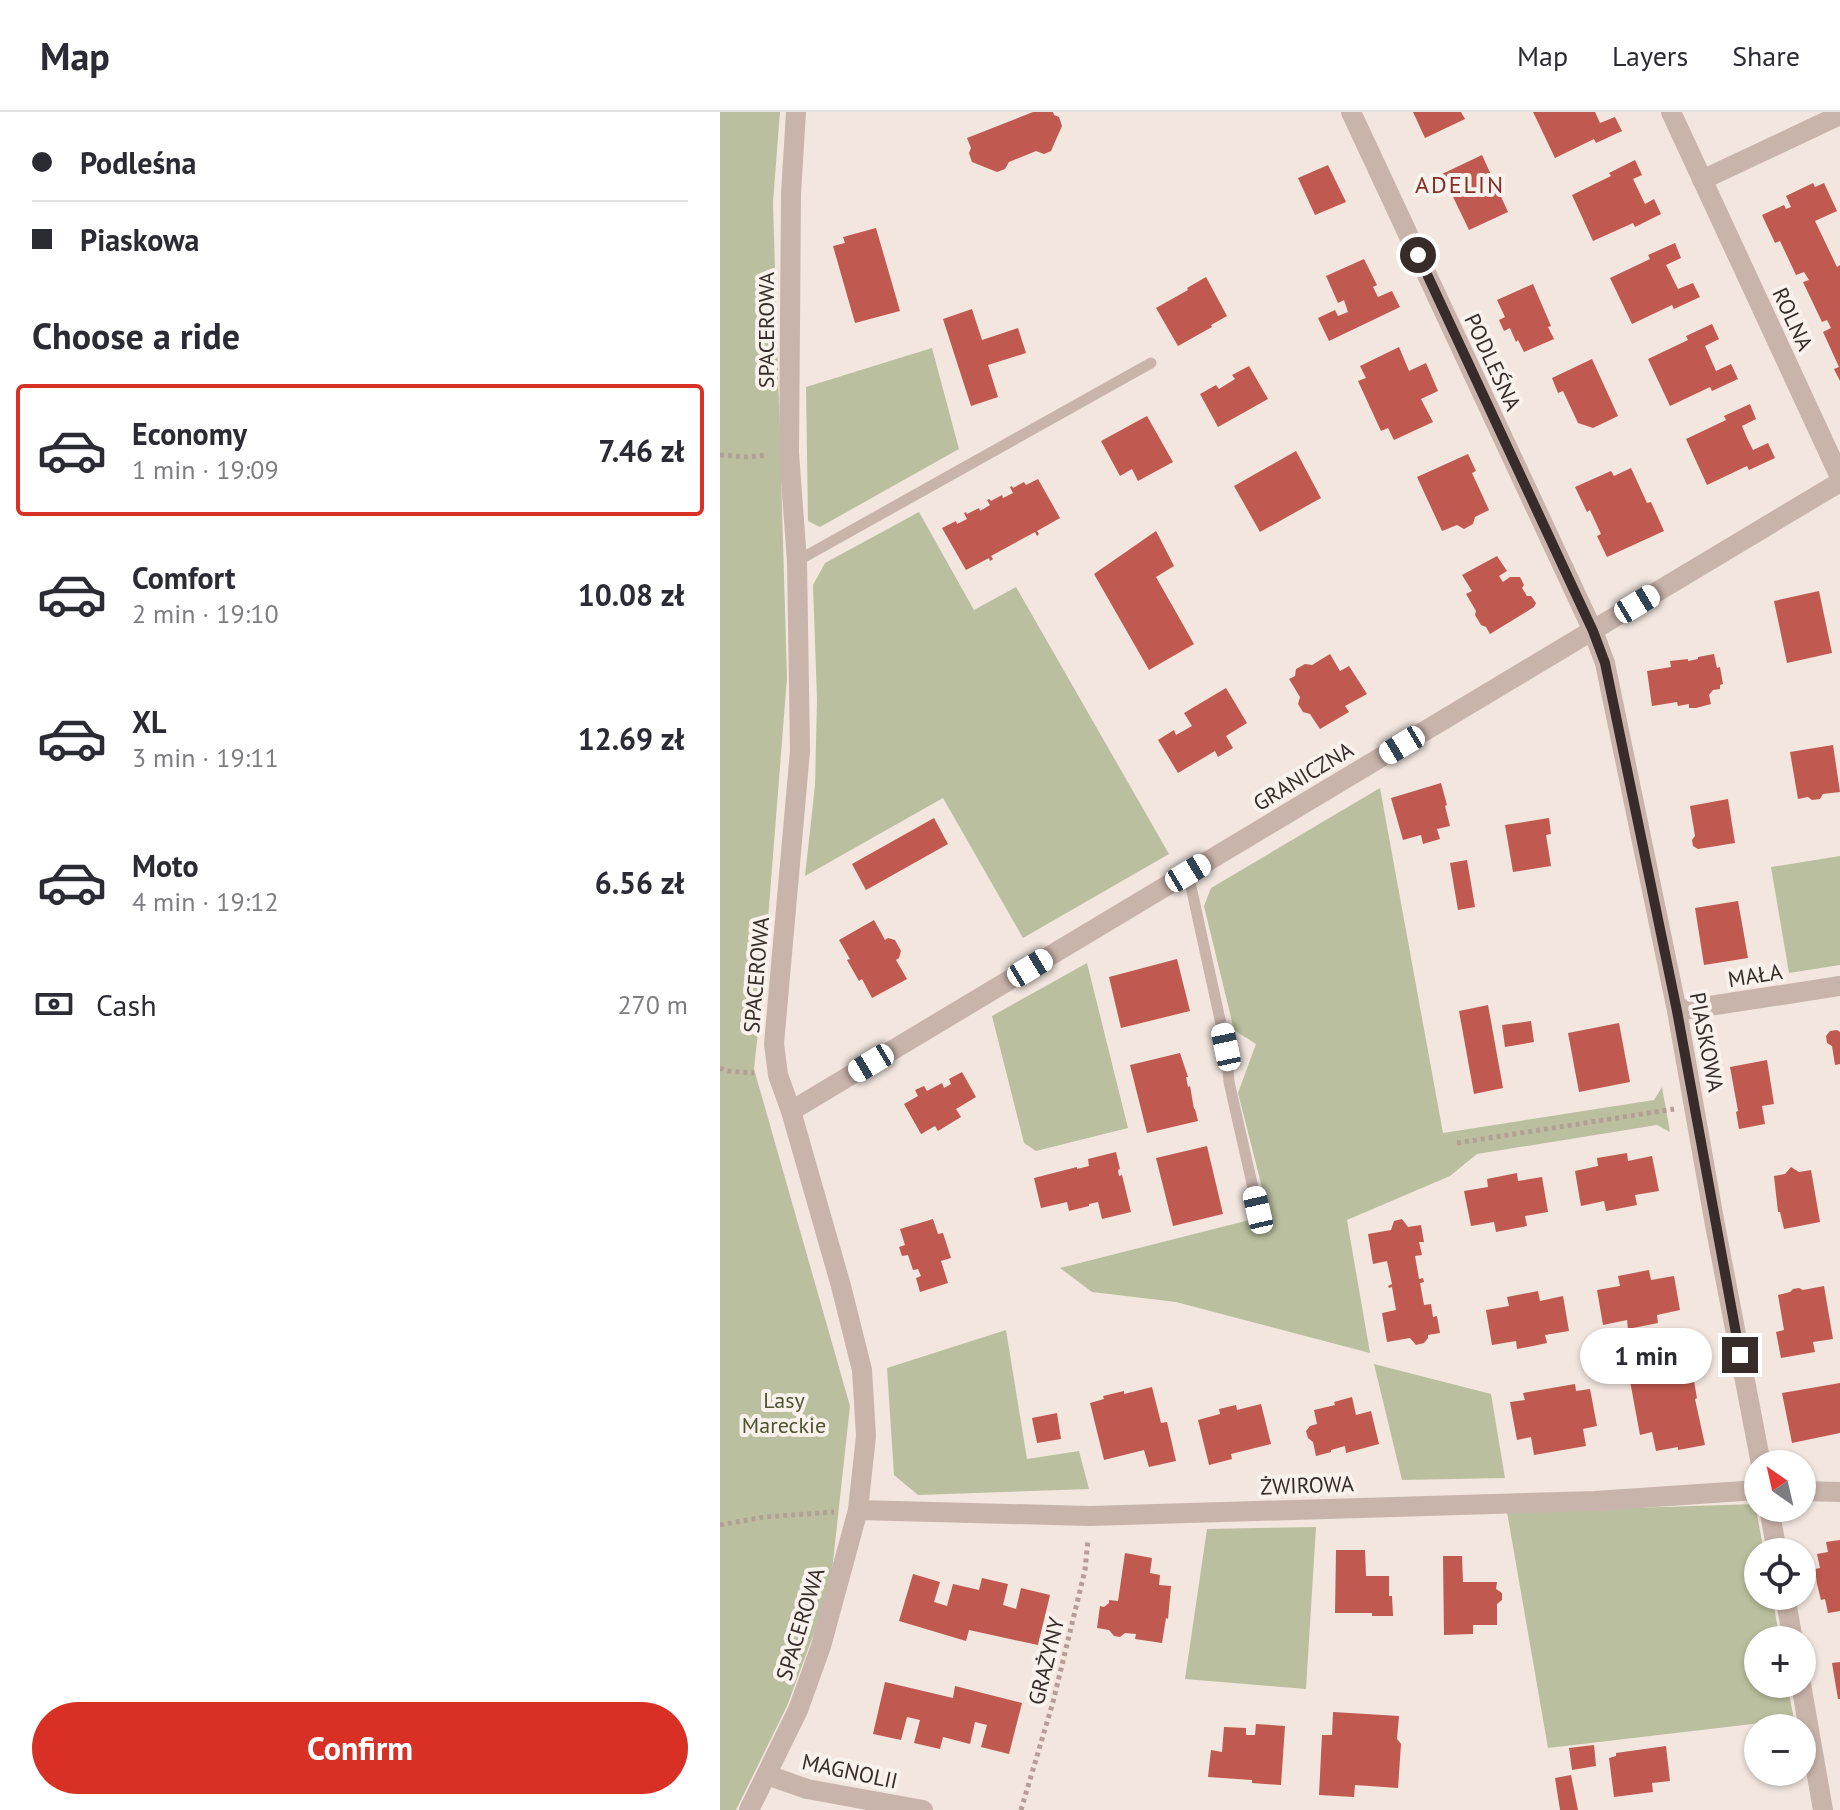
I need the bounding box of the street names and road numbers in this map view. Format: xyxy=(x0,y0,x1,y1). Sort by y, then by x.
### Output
street label: SPACEROWA xyxy=(752,272,780,388)
street label: ROLNA xyxy=(1766,283,1820,355)
street label: PODLEŚNA xyxy=(1458,309,1528,415)
street label: GRANICZNA xyxy=(1248,735,1358,817)
street label: SPACEROWA xyxy=(737,916,775,1034)
street label: MAŁA xyxy=(1726,957,1784,993)
street label: PIASKOWA xyxy=(1684,990,1730,1094)
street label: ŻWIROWA xyxy=(1260,1469,1354,1501)
street label: SPACEROWA xyxy=(770,1564,830,1684)
street label: GRAŻYNY xyxy=(1022,1614,1071,1708)
street label: MAGNOLII xyxy=(800,1747,900,1795)

